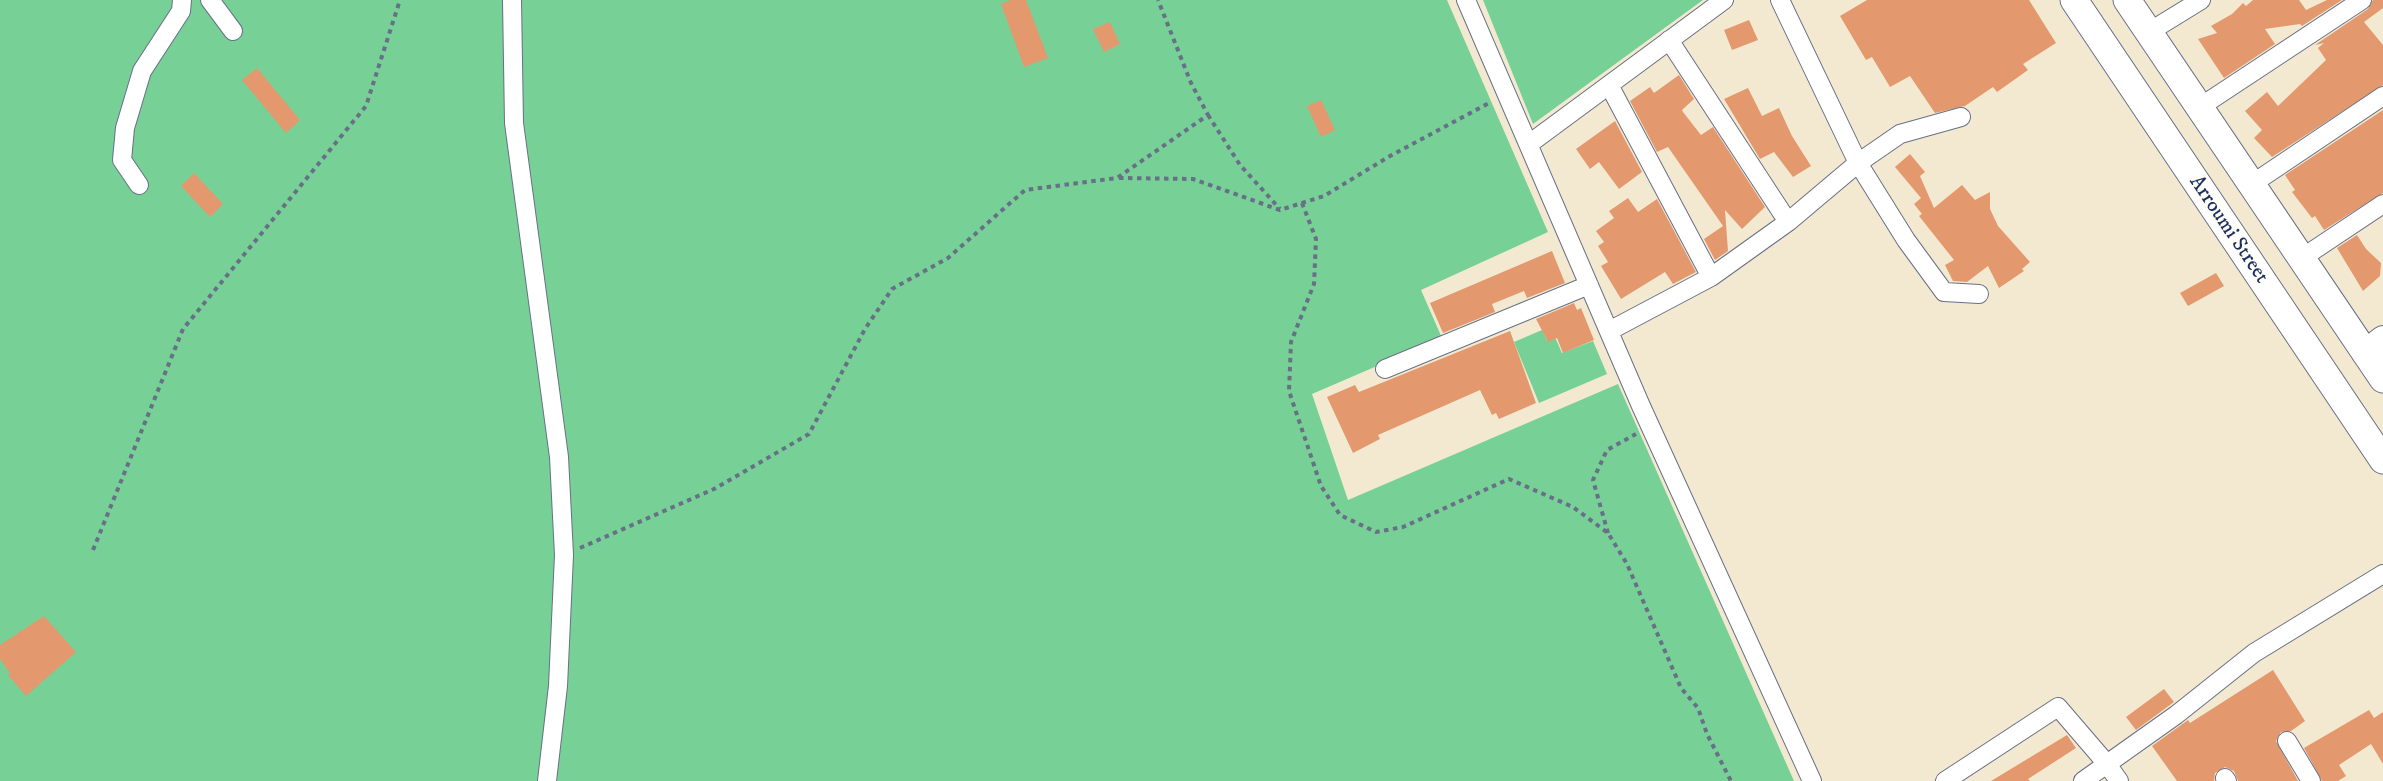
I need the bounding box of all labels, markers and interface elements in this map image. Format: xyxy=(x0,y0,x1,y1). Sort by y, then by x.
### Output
street label: Arroumi Street xyxy=(2183,171,2273,289)

